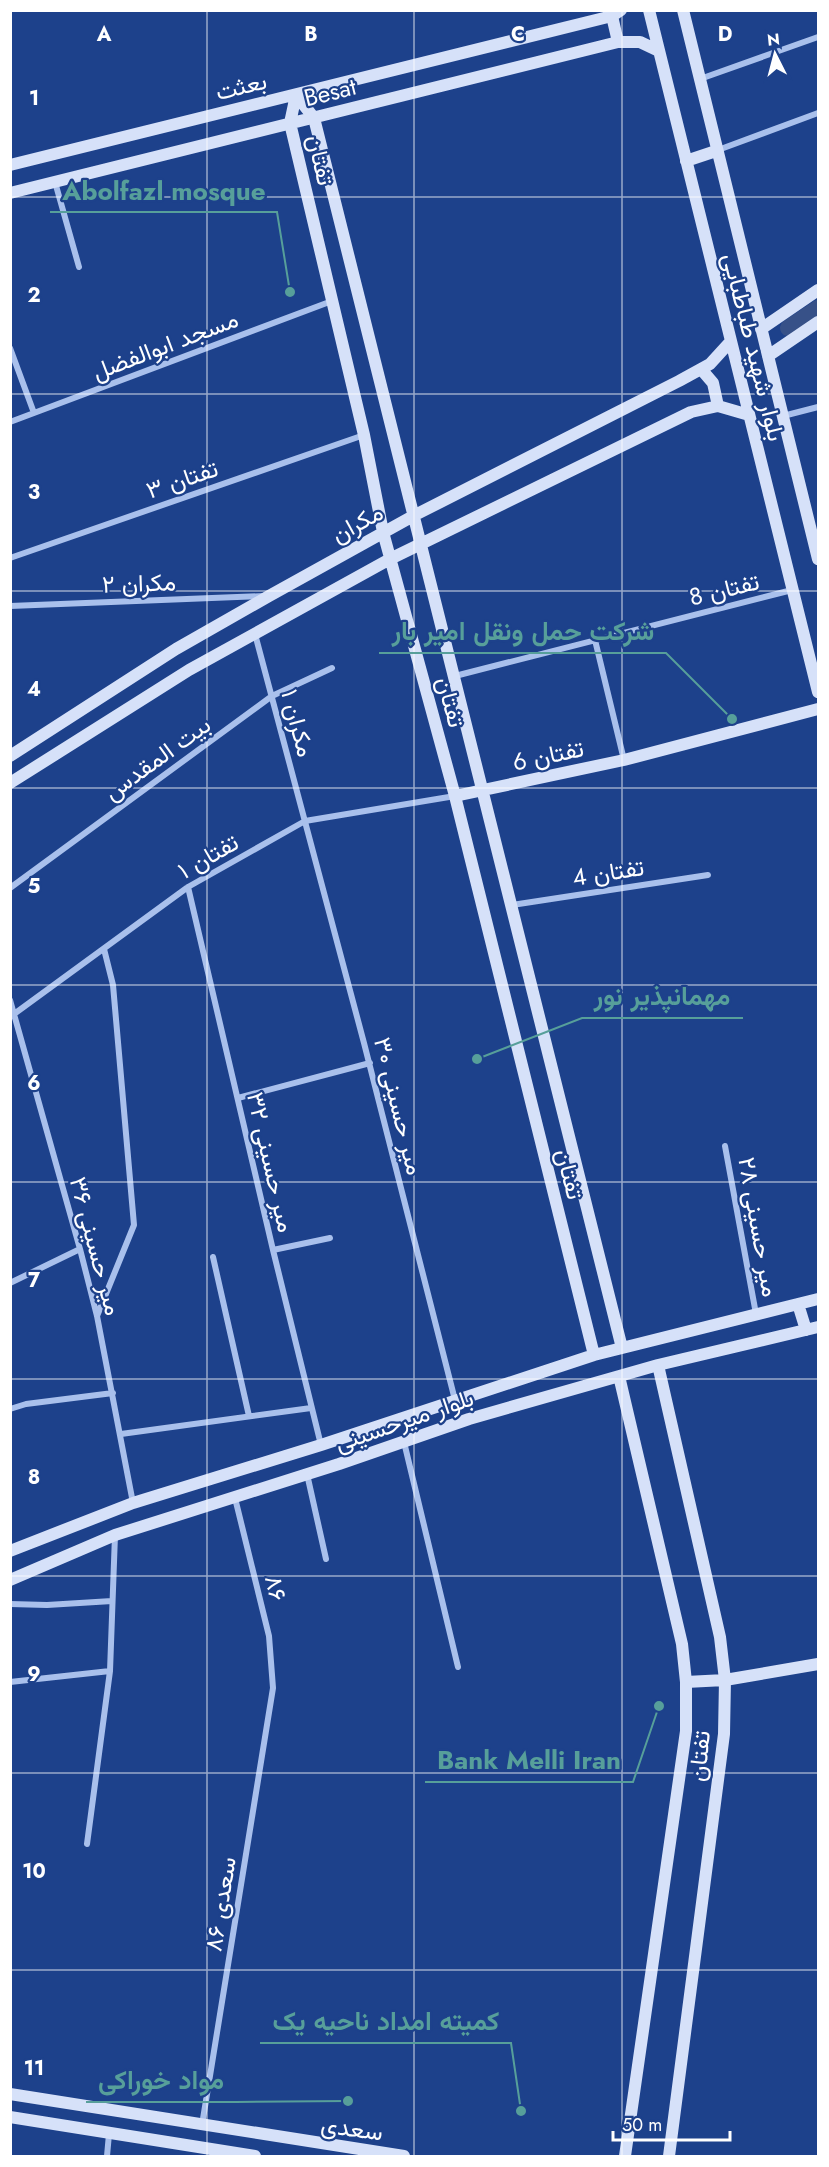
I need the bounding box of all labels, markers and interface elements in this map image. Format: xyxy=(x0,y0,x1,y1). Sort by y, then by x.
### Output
text: A xyxy=(96,20,112,49)
text: B xyxy=(304,20,318,49)
text: C xyxy=(511,20,525,49)
text: D xyxy=(718,20,732,49)
north arrow xyxy=(745,24,805,84)
text: N xyxy=(766,27,781,52)
street label: بعثت xyxy=(212,63,270,109)
street label: Besat xyxy=(300,69,360,115)
text: 1 xyxy=(29,84,39,113)
street label: تفتان xyxy=(298,131,344,189)
callout: Abolfazl mosque xyxy=(50,168,277,212)
text: Abolfazl mosque xyxy=(61,172,266,210)
street label: بلوار شهید طباطبایی xyxy=(714,249,794,445)
text: 2 xyxy=(27,281,41,310)
street label: مسجد ابوالفضل xyxy=(87,301,243,389)
street label: تفتان ۳ xyxy=(141,450,223,508)
text: 3 xyxy=(28,478,40,507)
street label: مکران xyxy=(325,494,389,552)
street label: تفتان 8 xyxy=(685,563,763,615)
street label: مکران ۲ xyxy=(101,564,177,602)
callout: شرکت حمل ونقل امیر بار xyxy=(379,609,666,653)
text: شرکت حمل ونقل امیر بار xyxy=(391,612,654,650)
street label: تفتان xyxy=(427,673,475,731)
text: 4 xyxy=(27,675,41,704)
street label: مکران ۱ xyxy=(272,685,324,761)
street label: بیت المقدس xyxy=(96,707,218,809)
street label: تفتان 6 xyxy=(509,730,587,780)
street label: تفتان ۱ xyxy=(171,825,245,887)
street label: تفتان 4 xyxy=(570,849,646,895)
text: 5 xyxy=(28,872,41,901)
callout: مهمانپذیر نور xyxy=(582,974,743,1018)
text: مهمانپذیر نور xyxy=(593,977,730,1015)
street label: میر حسینی ۳۰ xyxy=(365,1034,433,1178)
text: 6 xyxy=(27,1069,41,1098)
street label: میر حسینی ۳۲ xyxy=(238,1088,304,1236)
street label: تفتان xyxy=(547,1145,593,1203)
street label: میر حسینی ۲۸ xyxy=(729,1154,789,1300)
street label: میر حسینی ۳۶ xyxy=(61,1173,131,1319)
text: 7 xyxy=(28,1266,41,1295)
street label: بلوار میرحسینی xyxy=(330,1380,478,1460)
text: 8 xyxy=(28,1463,40,1492)
street label: ۸۶ xyxy=(256,1571,296,1605)
text: 9 xyxy=(27,1660,41,1689)
street label: تفتان xyxy=(679,1729,719,1783)
callout: Bank Melli Iran xyxy=(425,1738,633,1782)
text: Bank Melli Iran xyxy=(437,1741,621,1779)
street label: سعدی ۸۶ xyxy=(195,1854,245,1954)
text: 10 xyxy=(22,1857,46,1886)
callout: کمیته امداد ناحیه یک xyxy=(260,1999,511,2043)
text: کمیته امداد ناحیه یک xyxy=(273,2002,500,2040)
text: 11 xyxy=(24,2054,44,2083)
callout: مواد خوراکی xyxy=(86,2058,236,2102)
text: مواد خوراکی xyxy=(98,2061,224,2099)
scale bar xyxy=(613,2104,730,2142)
street label: سعدی xyxy=(319,2106,385,2150)
text: 50 m xyxy=(622,2112,662,2138)

